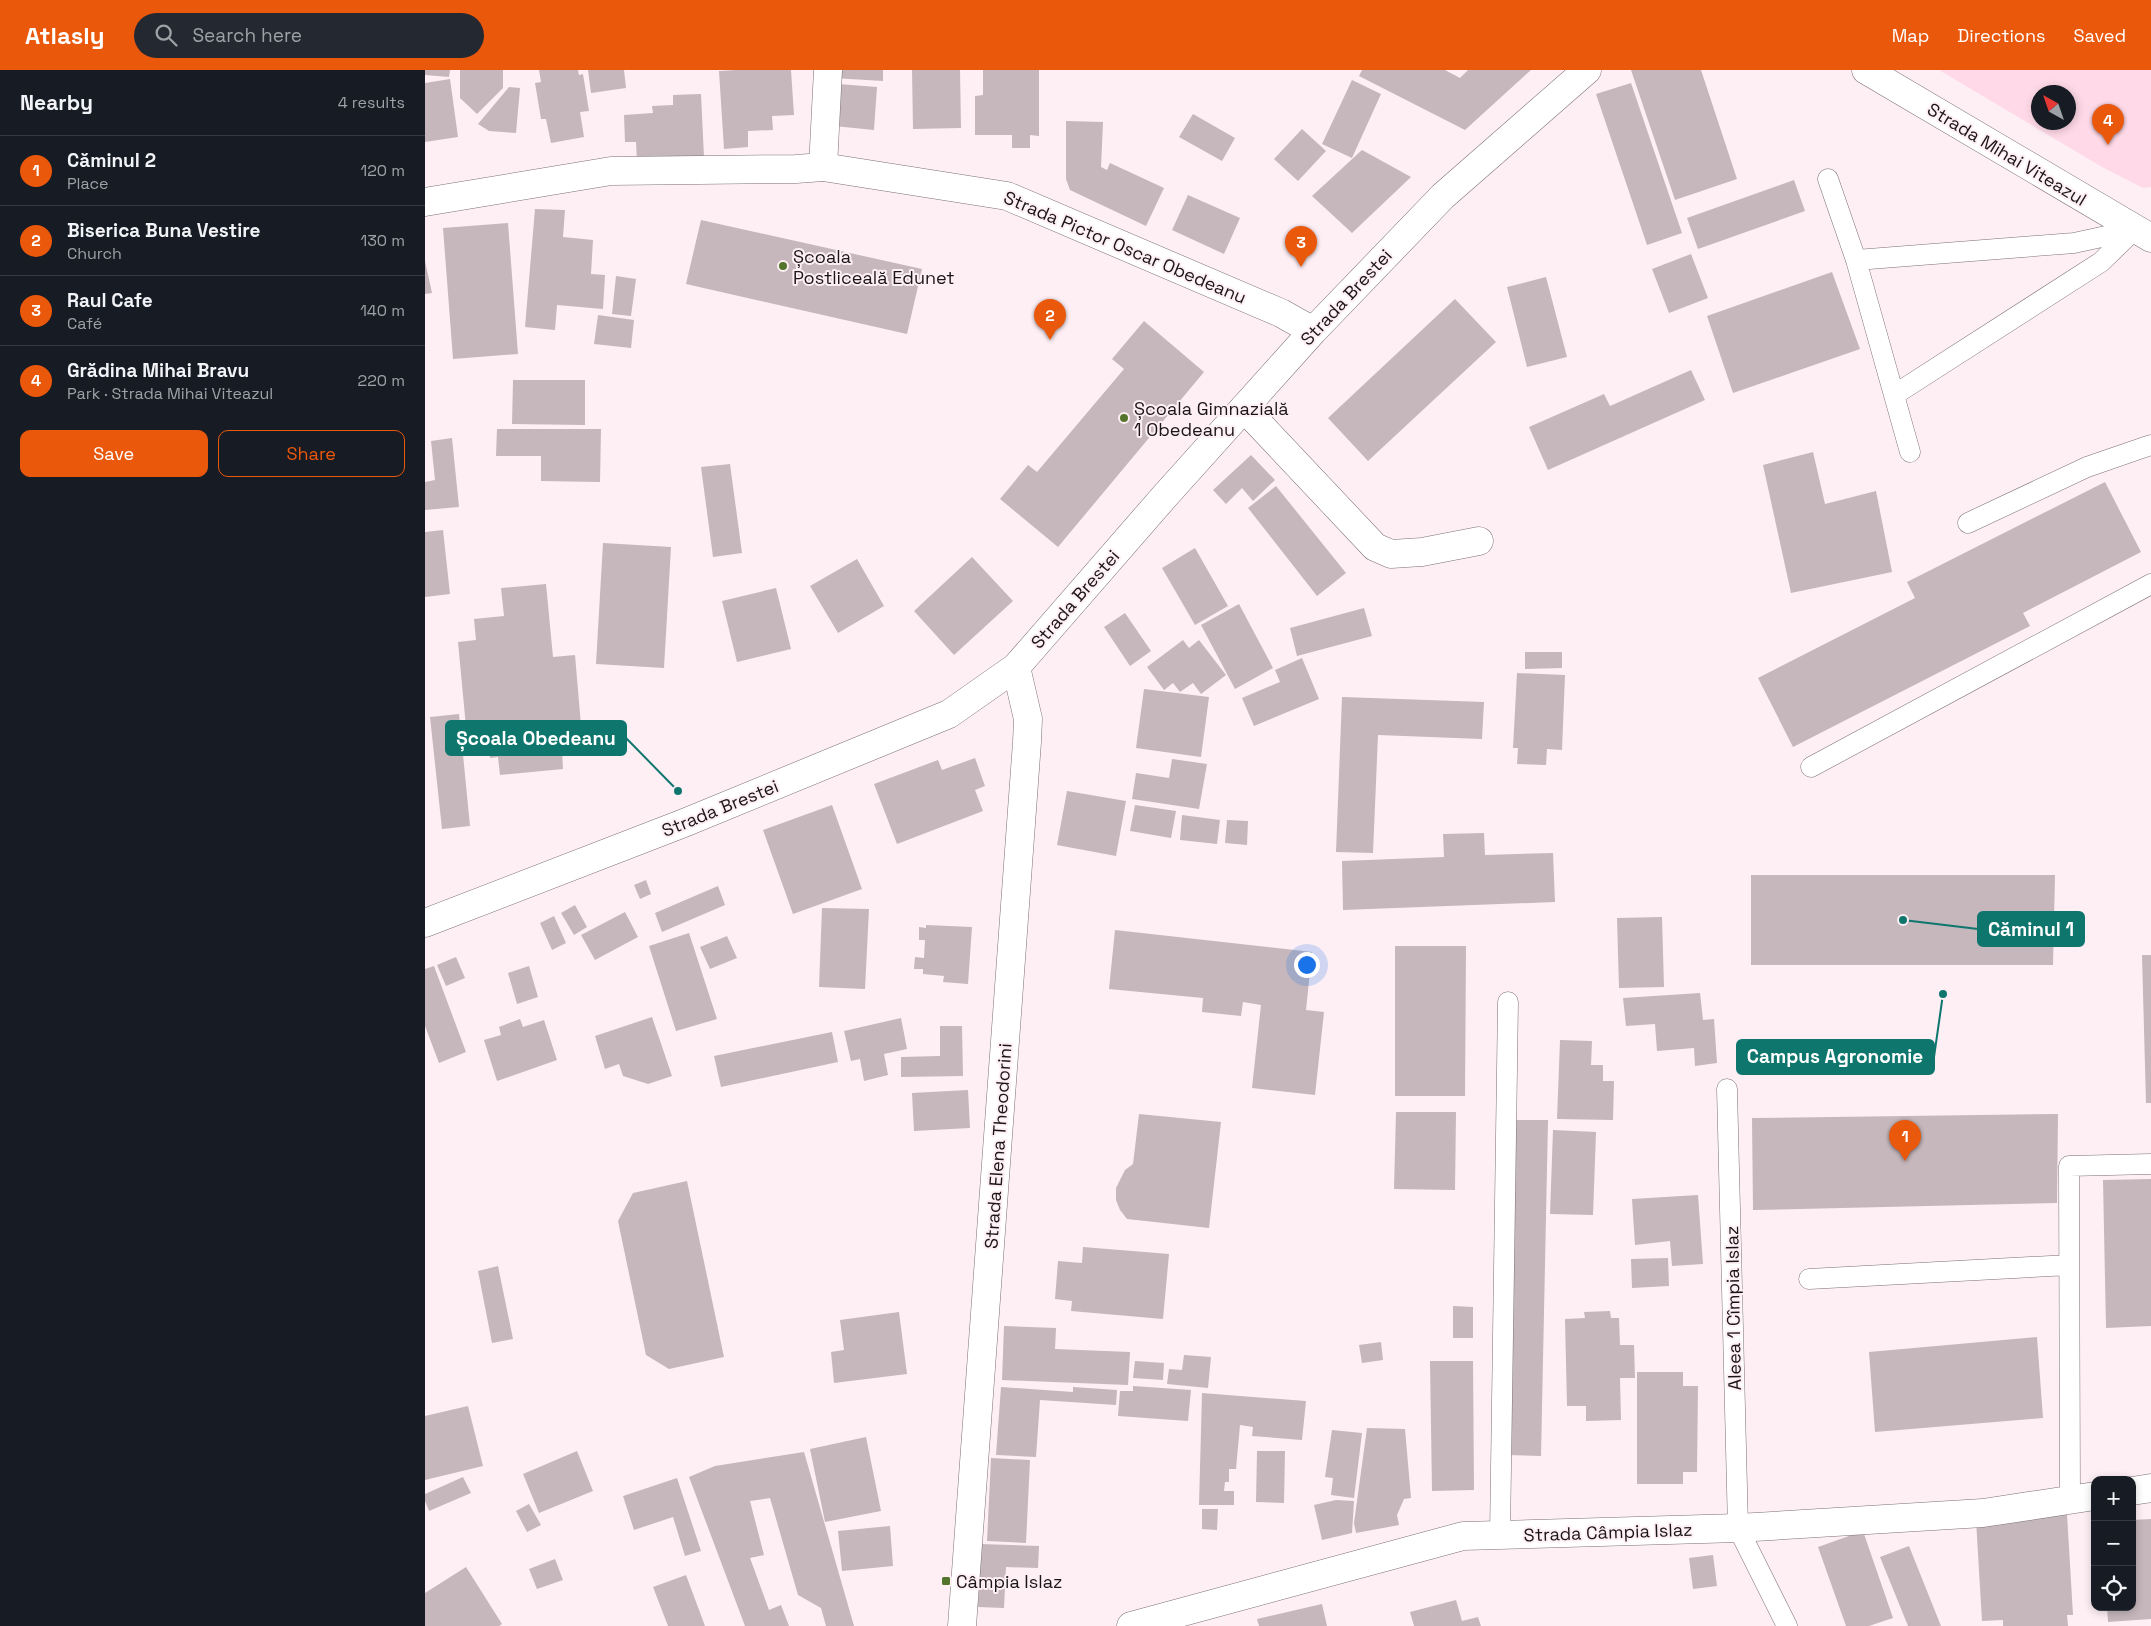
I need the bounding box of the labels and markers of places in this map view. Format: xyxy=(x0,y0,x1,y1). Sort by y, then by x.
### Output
pin: 4 xyxy=(2092,104,2124,145)
pin: 3 xyxy=(1285,226,1317,267)
place label: Școala Postliceală Edunet xyxy=(793,245,955,289)
marker: Școala Postliceală Edunet xyxy=(777,260,789,272)
pin: 2 xyxy=(1034,299,1066,340)
place label: Școala Gimnazială 1 Obedeanu xyxy=(1134,397,1289,441)
marker: Școala Gimnazială 1 Obedeanu xyxy=(1118,412,1130,424)
callout: Școala Obedeanu xyxy=(446,721,626,755)
callout: Căminul 1 xyxy=(1978,912,2084,946)
callout: Campus Agronomie xyxy=(1737,1040,1934,1074)
pin: 1 xyxy=(1889,1120,1921,1161)
place label: Câmpia Islaz xyxy=(956,1570,1062,1593)
marker: Câmpia Islaz xyxy=(940,1575,952,1587)

